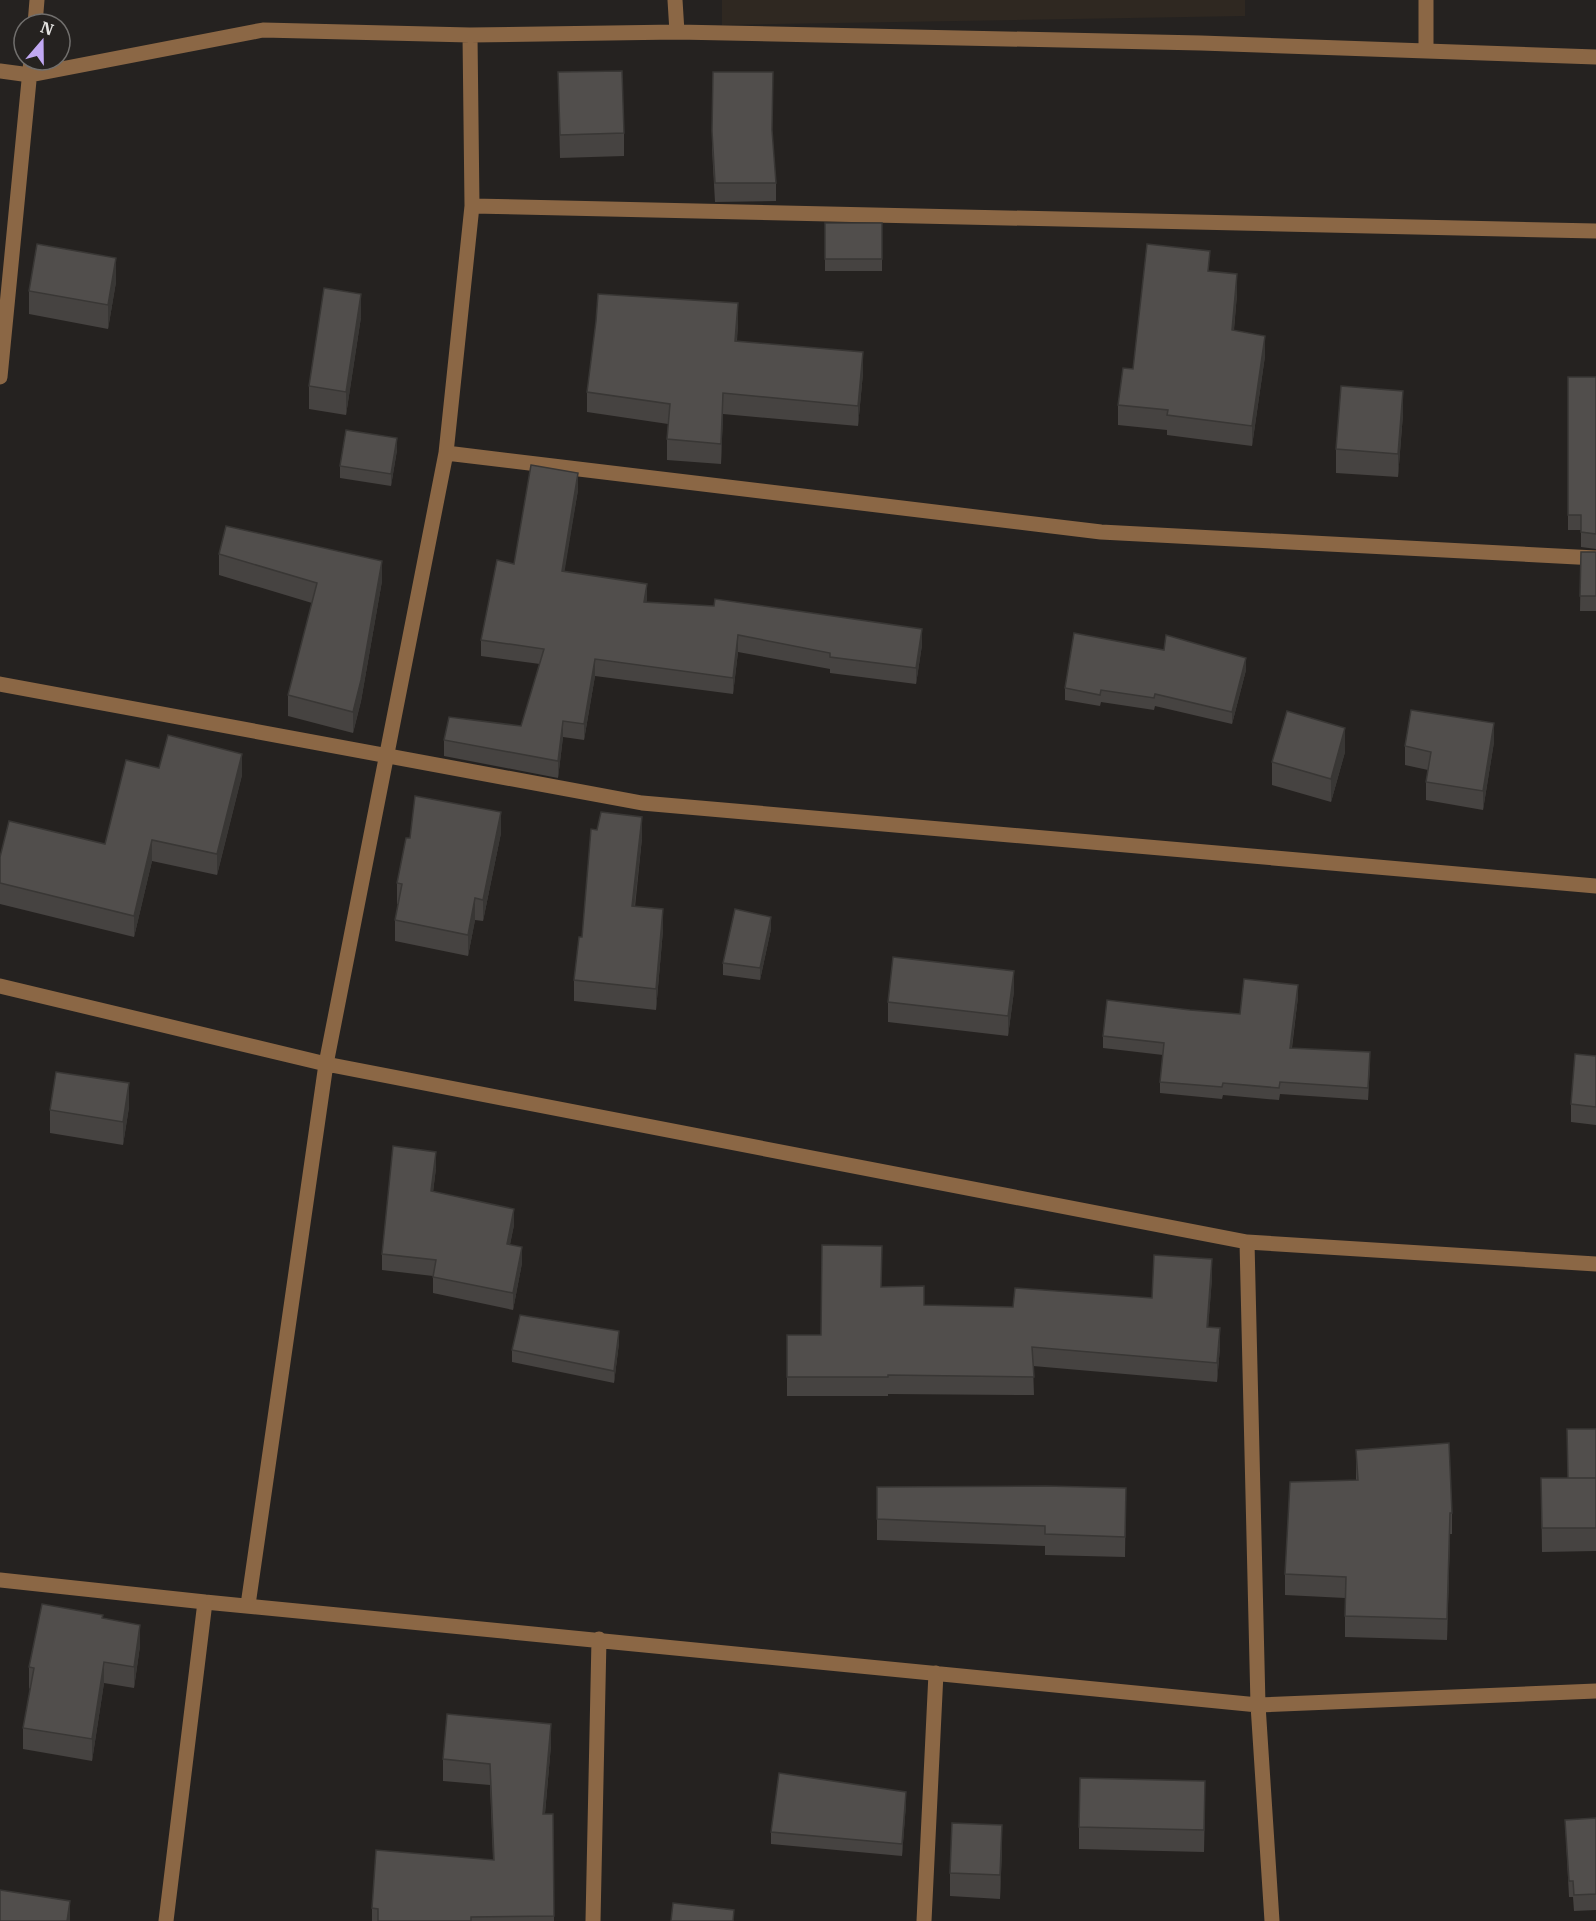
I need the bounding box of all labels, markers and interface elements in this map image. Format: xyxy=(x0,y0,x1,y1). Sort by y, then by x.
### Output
north arrow xyxy=(12,12,72,72)
text: N xyxy=(38,16,56,39)

